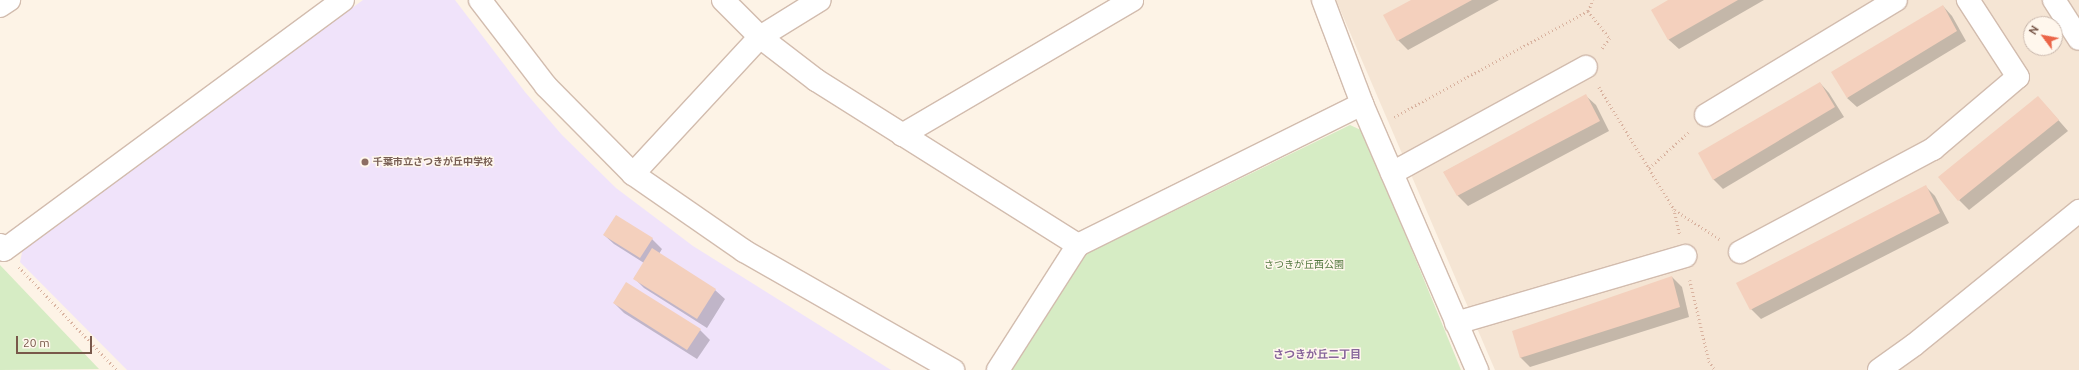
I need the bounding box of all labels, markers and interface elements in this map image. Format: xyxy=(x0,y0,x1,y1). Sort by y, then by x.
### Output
north arrow xyxy=(2023,16,2063,56)
text: N xyxy=(2026,24,2041,37)
place label: 千葉市立さつきが丘中学校 xyxy=(373,156,493,168)
marker: 千葉市立さつきが丘中学校 xyxy=(360,157,370,167)
park label: さつきが丘西公園 xyxy=(1264,259,1344,271)
scale bar xyxy=(18,328,94,354)
text: 20 m xyxy=(23,336,50,349)
district label: さつきが丘二丁目 xyxy=(1273,347,1361,361)

